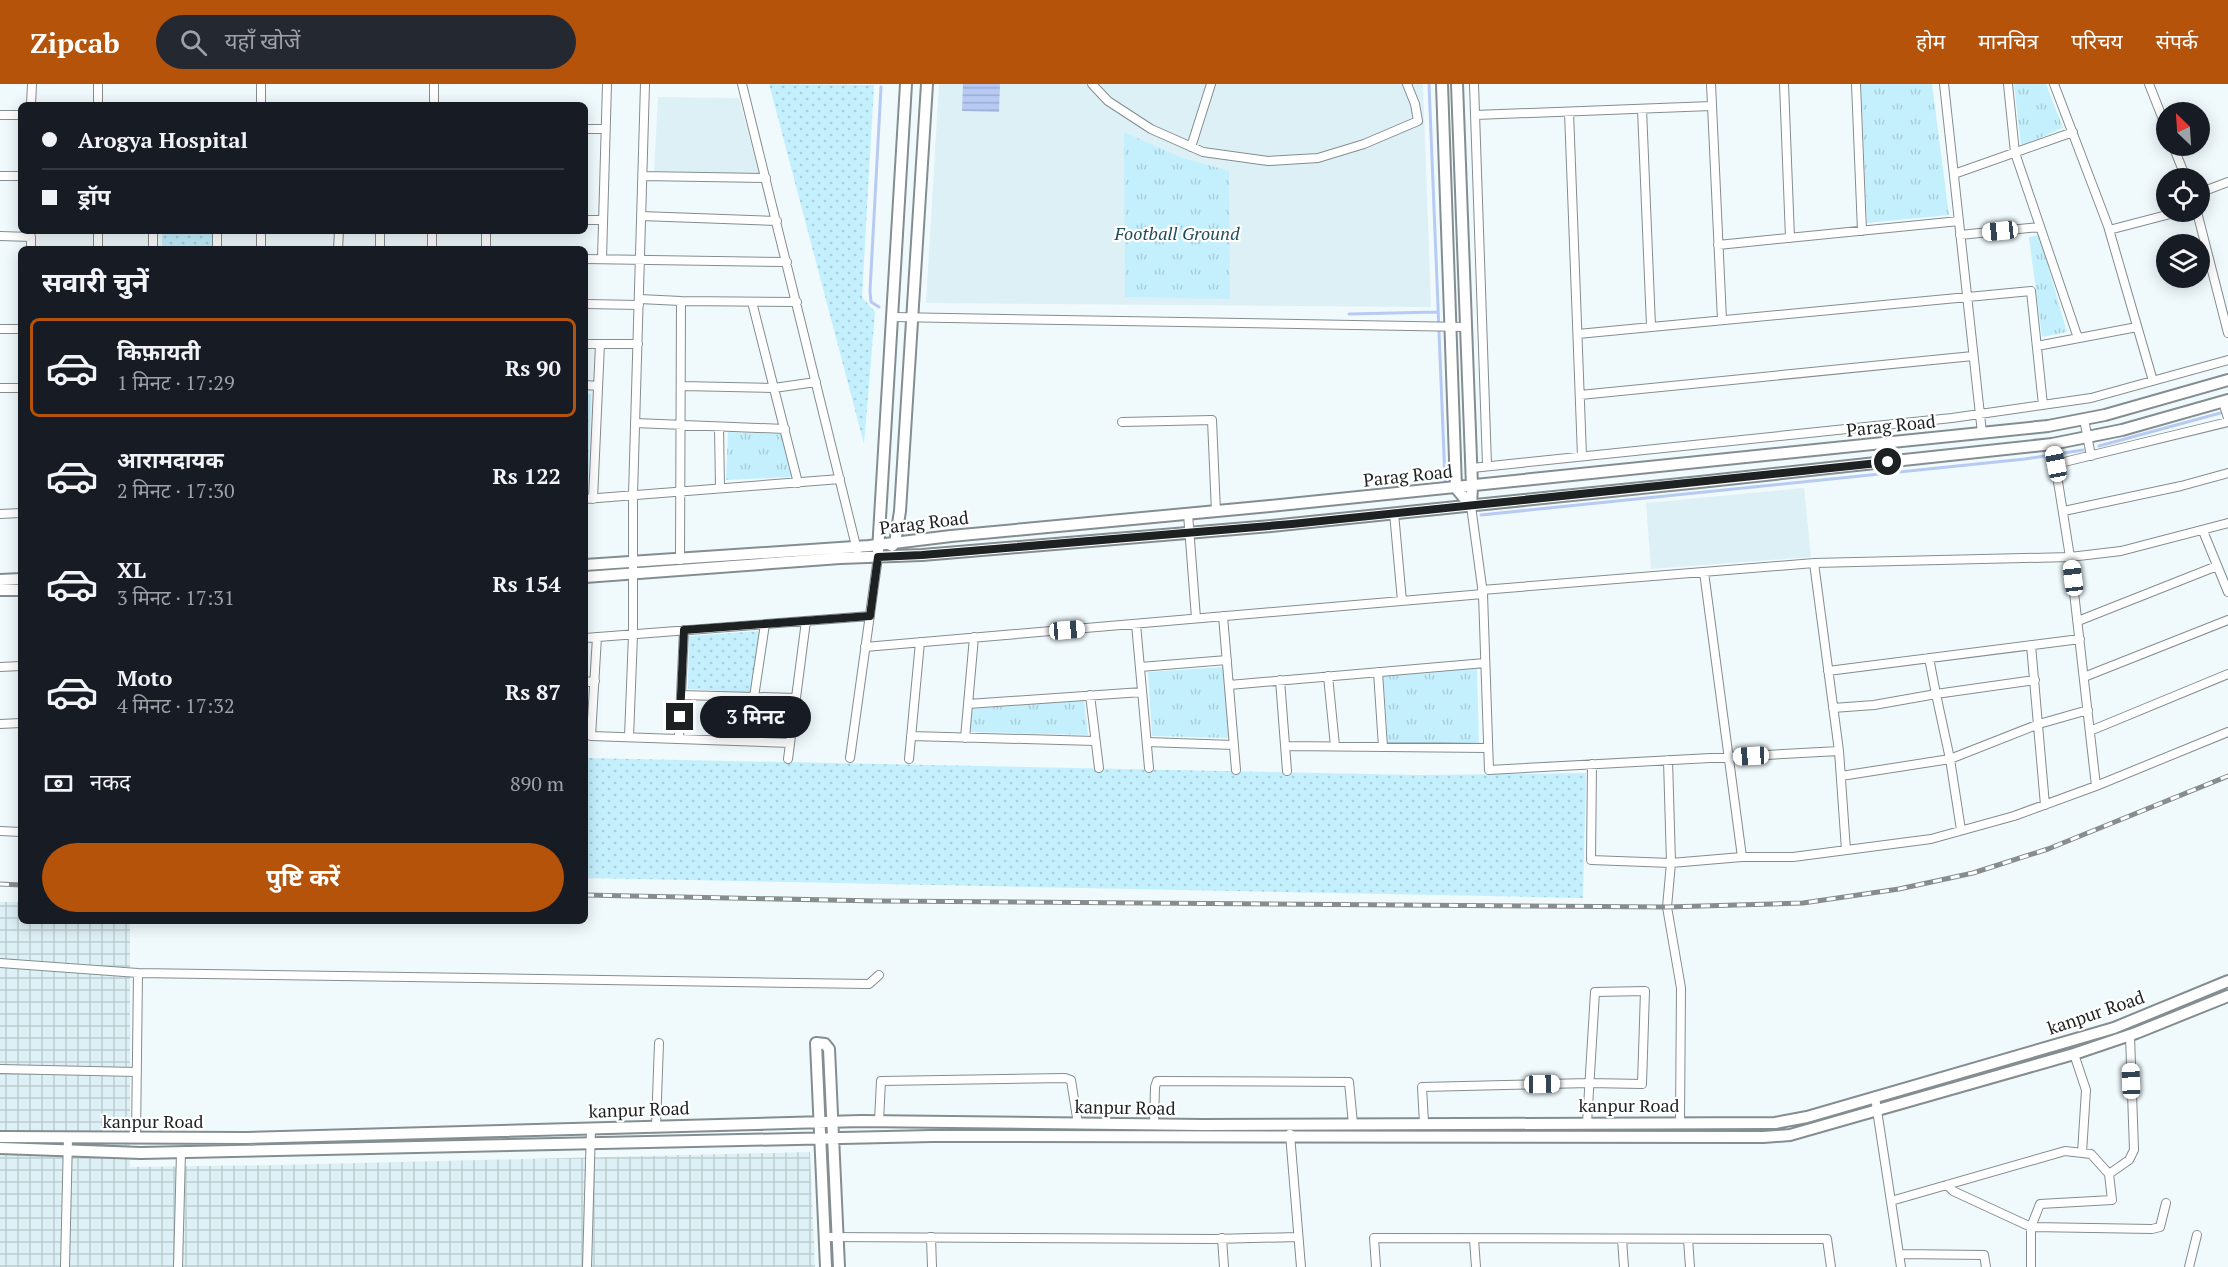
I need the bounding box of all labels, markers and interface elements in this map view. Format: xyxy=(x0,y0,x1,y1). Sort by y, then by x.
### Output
search box xyxy=(156,15,576,69)
text: Zipcab xyxy=(30,24,120,61)
icon: search xyxy=(177,26,210,59)
text: यहाँ खोजें xyxy=(225,26,300,55)
text: होम xyxy=(1916,27,1945,55)
text: मानचित्र xyxy=(1978,27,2038,55)
text: परिचय xyxy=(2071,27,2123,55)
text: संपर्क xyxy=(2156,27,2198,55)
north arrow xyxy=(2156,102,2210,156)
map controls xyxy=(2156,102,2210,288)
text: Arogya Hospital xyxy=(78,125,248,154)
button: locate xyxy=(2156,168,2210,222)
text: ड्रॉप xyxy=(78,182,111,211)
car xyxy=(1981,220,2019,242)
park label: Football Ground xyxy=(1113,221,1240,245)
button: layers xyxy=(2156,234,2210,288)
text: सवारी चुनें xyxy=(42,264,149,300)
text: किफ़ायती xyxy=(117,337,201,366)
icon: car xyxy=(45,341,99,395)
text: Rs 90 xyxy=(505,353,561,382)
text: 1 मिनट · 17:29 xyxy=(117,369,235,396)
street label: Parag Road xyxy=(1845,408,1937,442)
text: आरामदायक xyxy=(117,445,224,474)
car xyxy=(2044,445,2068,483)
route start xyxy=(1874,448,1901,475)
icon: car xyxy=(45,449,99,503)
street label: Parag Road xyxy=(1362,458,1454,492)
text: Rs 122 xyxy=(492,461,561,490)
text: 2 मिनट · 17:30 xyxy=(117,477,235,504)
street label: Parag Road xyxy=(878,505,970,539)
text: XL xyxy=(117,555,146,584)
icon: car xyxy=(45,557,99,611)
car xyxy=(2062,559,2084,597)
text: Rs 154 xyxy=(492,569,561,598)
text: 3 मिनट · 17:31 xyxy=(117,584,235,611)
car xyxy=(1048,619,1086,641)
text: Moto xyxy=(117,663,172,692)
icon: car xyxy=(45,665,99,719)
text: Rs 87 xyxy=(505,677,561,706)
text: 4 मिनट · 17:32 xyxy=(117,692,235,719)
callout: 3 मिनट xyxy=(701,696,812,738)
route end xyxy=(666,703,693,730)
text: 3 मिनट xyxy=(726,703,785,730)
car xyxy=(1733,746,1769,766)
icon: cash xyxy=(42,767,75,800)
text: नकद xyxy=(90,767,131,796)
text: 890 m xyxy=(510,770,564,797)
button: पुष्टि करें xyxy=(42,843,564,912)
street label: kanpur Road xyxy=(2044,984,2147,1040)
car xyxy=(2121,1063,2141,1099)
car xyxy=(1524,1075,1560,1093)
street label: kanpur Road xyxy=(1578,1093,1680,1117)
street label: kanpur Road xyxy=(1074,1094,1176,1120)
street label: kanpur Road xyxy=(588,1095,690,1123)
street label: kanpur Road xyxy=(102,1109,204,1133)

